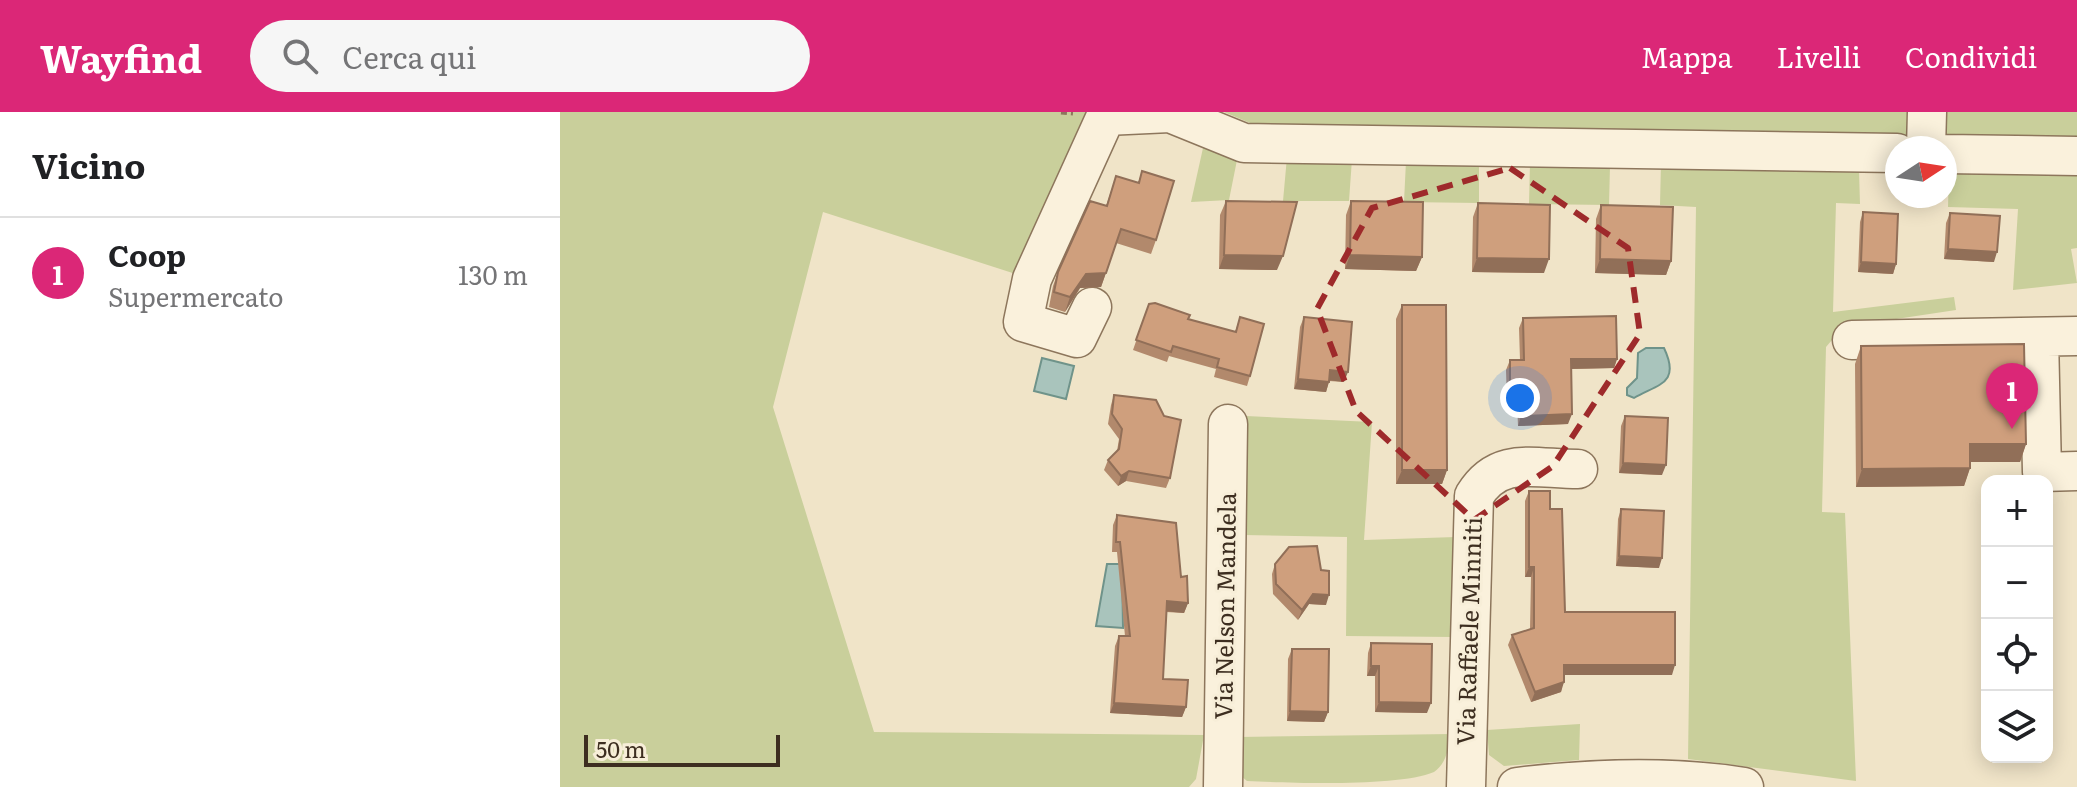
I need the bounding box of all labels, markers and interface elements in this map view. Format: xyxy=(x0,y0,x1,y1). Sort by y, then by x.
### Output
search box xyxy=(250,20,810,92)
text: Wayfind xyxy=(40,28,202,85)
icon: search xyxy=(278,34,322,78)
text: Cerca qui xyxy=(342,34,476,78)
text: Mappa xyxy=(1641,35,1733,77)
text: Livelli xyxy=(1777,35,1861,77)
text: Condividi xyxy=(1905,35,2037,77)
north arrow xyxy=(1885,136,1957,208)
text: Vicino xyxy=(32,139,145,189)
text: Coop xyxy=(108,232,186,276)
text: 1 xyxy=(53,254,63,293)
text: 130 m xyxy=(458,254,528,293)
text: Supermercato xyxy=(108,276,284,315)
pin: 1 xyxy=(1986,363,2038,429)
your location xyxy=(1500,378,1540,418)
map controls xyxy=(1981,475,2053,763)
button: + xyxy=(1981,475,2053,547)
street label: Via Nelson Mandela xyxy=(1204,492,1243,720)
street label: Via Raffaele Minniti xyxy=(1446,516,1489,746)
button: − xyxy=(1981,547,2053,619)
button: locate xyxy=(1981,619,2053,691)
button: layers xyxy=(1981,691,2053,763)
scale bar xyxy=(584,731,780,767)
text: 50 m xyxy=(596,732,646,765)

